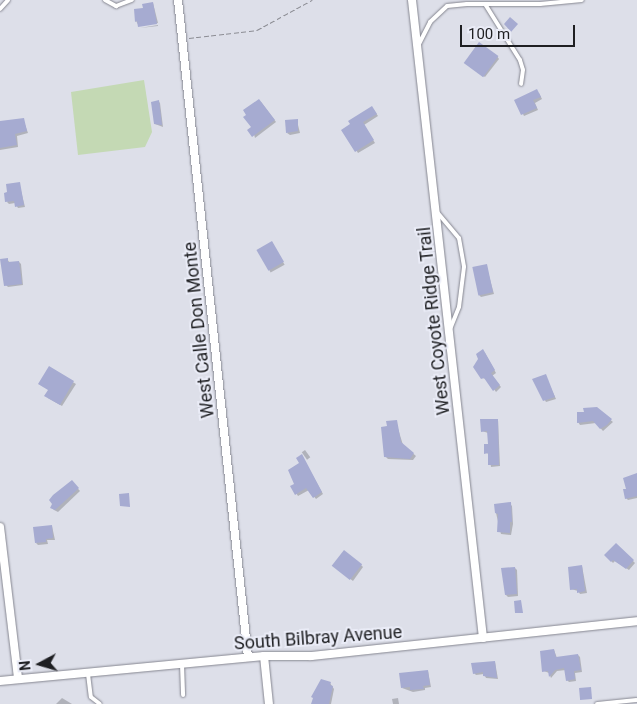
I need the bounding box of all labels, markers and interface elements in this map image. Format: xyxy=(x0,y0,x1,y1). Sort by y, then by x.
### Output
scale bar xyxy=(462,15,577,47)
text: 100 m xyxy=(468,25,510,43)
street label: West Coyote Ridge Trail xyxy=(413,226,455,416)
street label: West Calle Don Monte xyxy=(179,241,219,419)
street label: South Bilbray Avenue xyxy=(233,621,403,655)
north arrow xyxy=(15,639,65,689)
text: N xyxy=(17,660,34,671)

